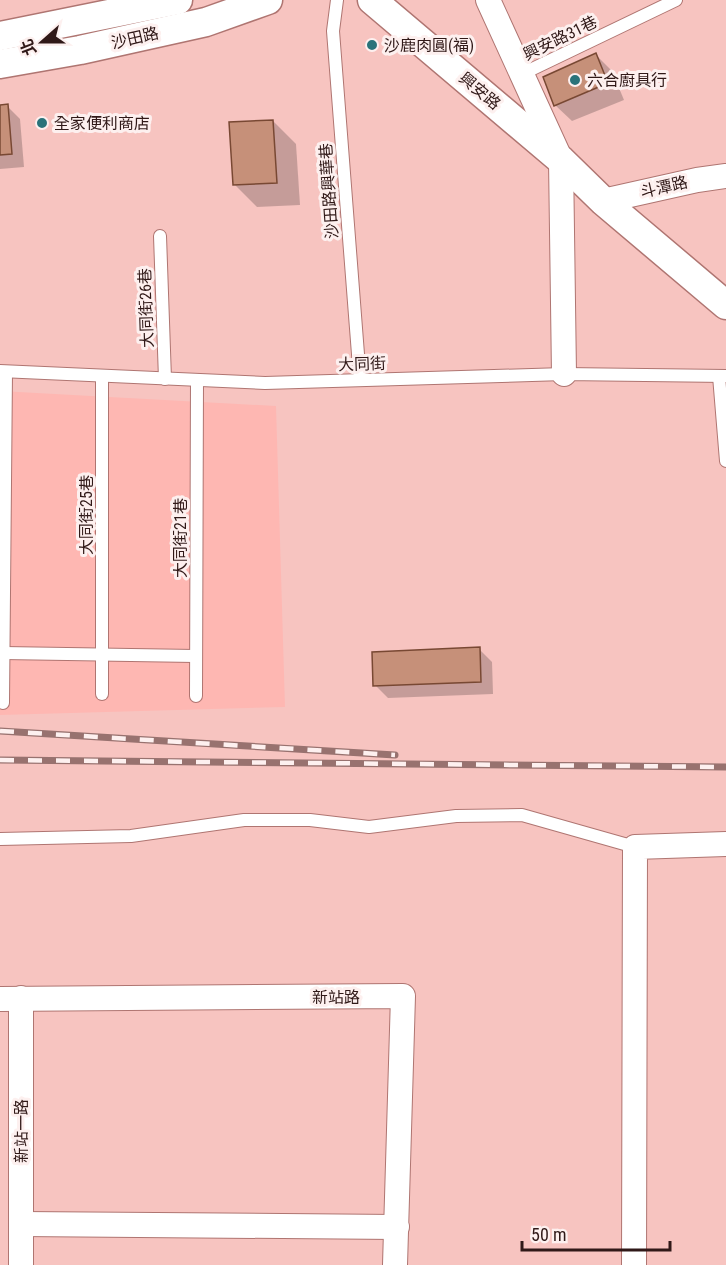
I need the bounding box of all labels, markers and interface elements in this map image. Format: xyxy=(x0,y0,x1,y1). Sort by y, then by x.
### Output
north arrow xyxy=(12,12,72,72)
street label: 興安路31巷 xyxy=(520,12,600,64)
street label: 沙田路 xyxy=(109,23,161,53)
text: 北 xyxy=(17,36,40,58)
place label: 沙鹿肉圓(福) xyxy=(384,36,474,55)
marker: 沙鹿肉圓(福) xyxy=(365,38,379,52)
street label: 興安路 xyxy=(456,68,504,114)
place label: 六合廚具行 xyxy=(587,71,667,90)
marker: 六合廚具行 xyxy=(568,73,582,87)
place label: 全家便利商店 xyxy=(54,114,150,133)
marker: 全家便利商店 xyxy=(35,116,49,130)
street label: 沙田路興華巷 xyxy=(316,142,342,240)
street label: 斗潭路 xyxy=(638,172,690,202)
street label: 大同街26巷 xyxy=(135,268,157,348)
street label: 大同街 xyxy=(338,354,386,374)
street label: 大同街25巷 xyxy=(77,475,96,555)
street label: 大同街21巷 xyxy=(171,498,190,578)
street label: 新站路 xyxy=(312,988,360,1007)
street label: 新站一路 xyxy=(12,1099,31,1163)
scale bar xyxy=(522,1214,670,1252)
text: 50 m xyxy=(531,1224,566,1245)

